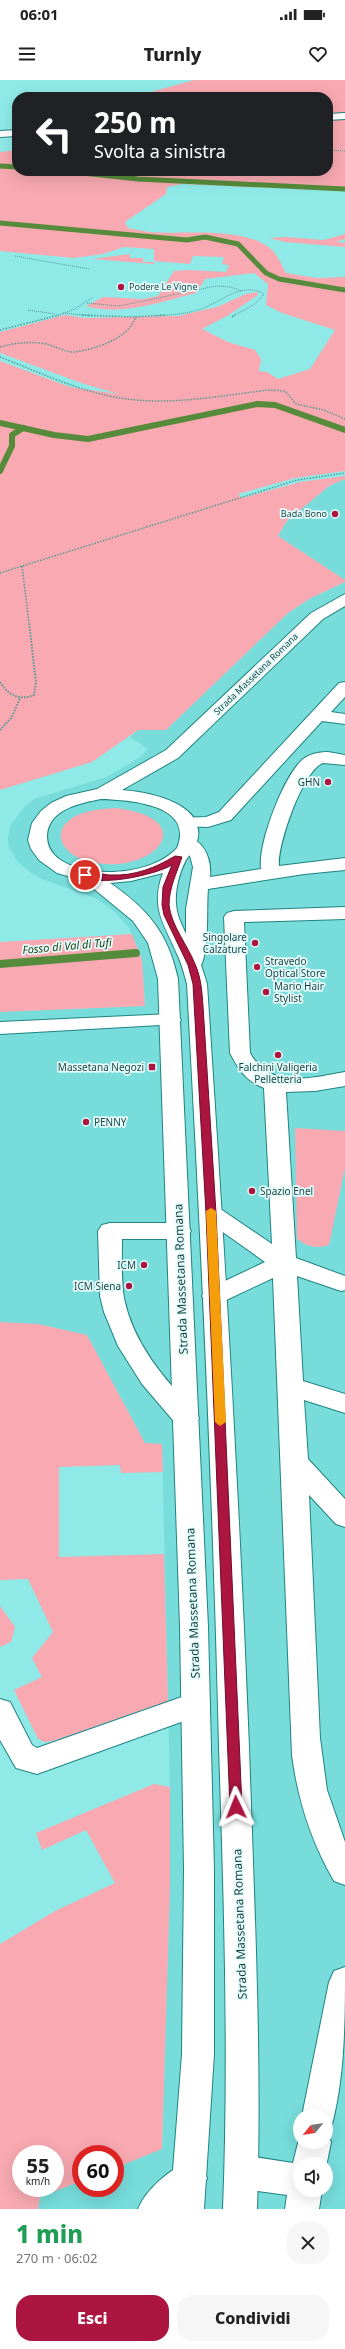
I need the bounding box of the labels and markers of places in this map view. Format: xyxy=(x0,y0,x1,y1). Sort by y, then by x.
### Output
place label: Podere Le Vigne xyxy=(129,280,197,293)
marker: Podere Le Vigne xyxy=(116,282,126,292)
place label: Bada Bono xyxy=(281,507,327,520)
marker: Bada Bono xyxy=(330,509,340,519)
place label: GHN xyxy=(298,775,320,789)
marker: GHN xyxy=(323,777,333,787)
pin xyxy=(68,858,102,892)
place label: Singolare Calzature xyxy=(203,930,247,956)
marker: Singolare Calzature xyxy=(250,938,260,948)
place label: Stravedo Optical Store xyxy=(265,954,326,980)
marker: Stravedo Optical Store xyxy=(252,962,262,972)
place label: Mario Hair Stylist xyxy=(274,979,324,1005)
marker: Mario Hair Stylist xyxy=(261,987,271,997)
marker: Falchini Valigeria Pelletteria xyxy=(273,1050,283,1060)
place label: Massetana Negozi xyxy=(58,1060,144,1074)
place label: Falchini Valigeria Pelletteria xyxy=(239,1060,317,1086)
marker: Massetana Negozi xyxy=(147,1062,157,1072)
place label: PENNY xyxy=(94,1115,127,1129)
marker: PENNY xyxy=(81,1117,91,1127)
place label: Spazio Enel xyxy=(260,1184,313,1198)
marker: Spazio Enel xyxy=(247,1186,257,1196)
place label: ICM xyxy=(117,1258,136,1272)
marker: ICM xyxy=(139,1260,149,1270)
place label: ICM Siena xyxy=(74,1279,121,1293)
marker: ICM Siena xyxy=(124,1281,134,1291)

